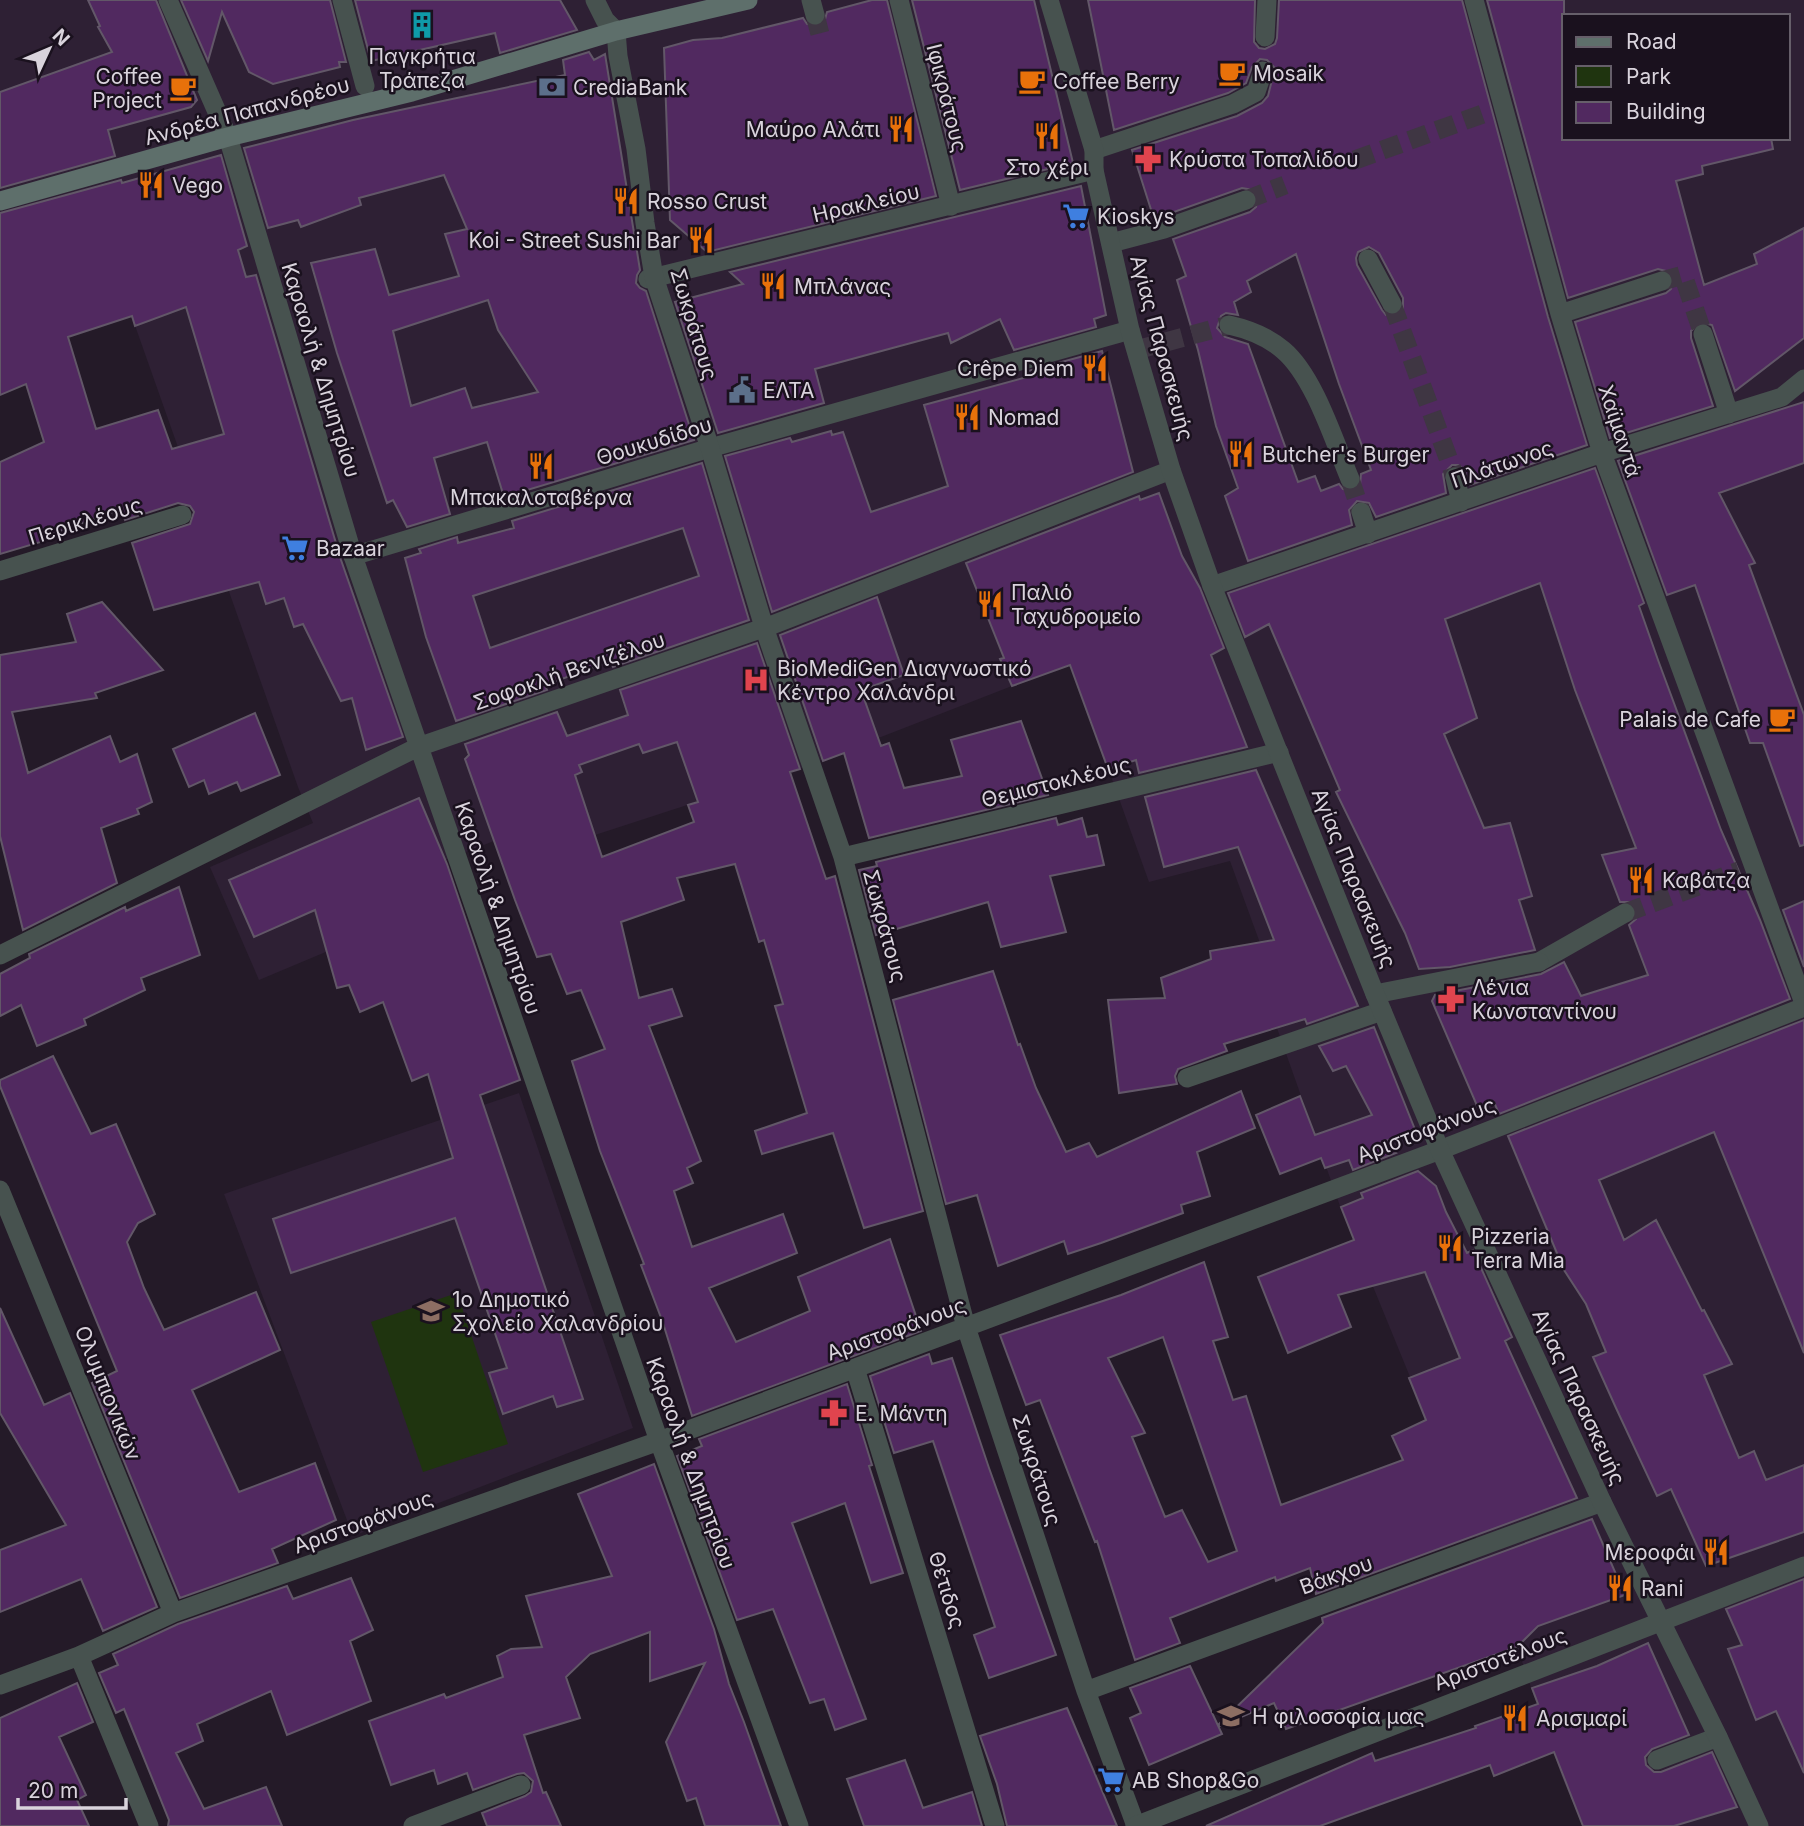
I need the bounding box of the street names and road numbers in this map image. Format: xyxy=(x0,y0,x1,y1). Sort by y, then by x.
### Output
street label: Ιφικράτους xyxy=(921,41,973,155)
street label: Ανδρέα Παπανδρέου xyxy=(142,72,352,150)
street label: Ηρακλείου xyxy=(810,179,922,227)
street label: Αγίας Παρασκευής xyxy=(1125,252,1199,444)
street label: Καραολή & Δημητρίου xyxy=(276,260,366,480)
street label: Σωκράτους xyxy=(665,265,723,383)
street label: Χαϊμαντά xyxy=(1593,382,1647,480)
street label: Θουκυδίδου xyxy=(593,412,715,470)
street label: Πλάτωνος xyxy=(1448,435,1556,493)
street label: Περικλέους xyxy=(25,492,145,550)
street label: Σοφοκλή Βενιζέλου xyxy=(470,626,668,716)
street label: Θεμιστοκλέους xyxy=(979,751,1133,813)
street label: Αγίας Παρασκευής xyxy=(1307,785,1401,971)
street label: Καραολή & Δημητρίου xyxy=(450,798,546,1018)
street label: Σωκράτους xyxy=(858,867,912,985)
street label: Αριστοφάνους xyxy=(1353,1092,1499,1168)
street label: Αριστοφάνους xyxy=(823,1292,969,1366)
street label: Αγίας Παρασκευής xyxy=(1527,1305,1631,1489)
street label: Ολυμπιονικών xyxy=(70,1322,146,1464)
street label: Καραολή & Δημητρίου xyxy=(641,1354,741,1572)
street label: Σωκράτους xyxy=(1007,1411,1067,1529)
street label: Αριστοφάνους xyxy=(290,1485,436,1559)
street label: Θέτιδος xyxy=(923,1548,971,1632)
street label: Βάκχου xyxy=(1296,1550,1376,1600)
street label: Αριστοτέλους xyxy=(1430,1622,1570,1696)

